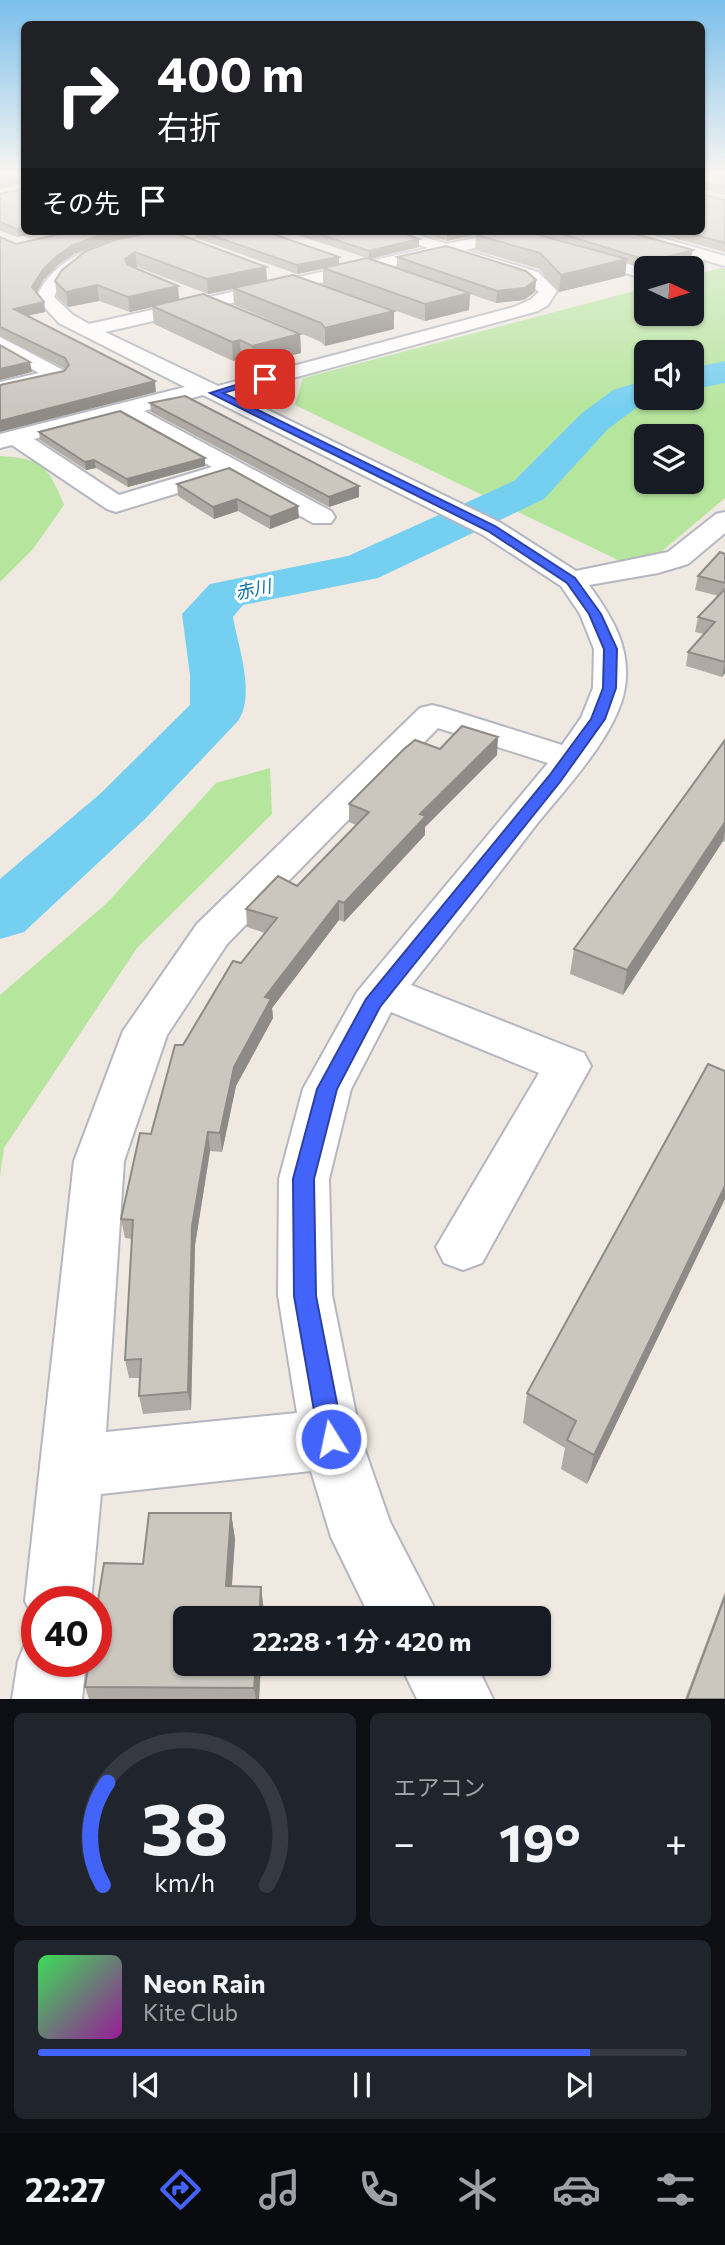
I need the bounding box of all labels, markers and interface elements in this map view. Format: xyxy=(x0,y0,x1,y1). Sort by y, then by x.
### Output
text: 400 m xyxy=(157,42,304,102)
icon: right xyxy=(42,49,133,140)
text: 右折 xyxy=(157,106,221,146)
icon: arrive xyxy=(134,182,172,220)
text: その先 xyxy=(42,187,120,218)
north arrow xyxy=(634,256,704,326)
map controls xyxy=(634,256,704,494)
button: sound xyxy=(634,340,704,410)
pin xyxy=(235,349,295,409)
icon: arrive xyxy=(246,360,284,398)
button: layers xyxy=(634,424,704,494)
water label: 赤川 xyxy=(233,574,275,604)
position arrow xyxy=(294,1402,368,1476)
speed limit sign: 40 xyxy=(21,1586,112,1677)
text: 22:28 · 1 分 · 420 m xyxy=(253,1625,471,1656)
text: エアコン xyxy=(394,1773,486,1801)
text: 38 xyxy=(141,1782,228,1871)
text: 19° xyxy=(499,1809,581,1873)
text: − xyxy=(394,1818,415,1865)
text: + xyxy=(665,1818,687,1865)
text: km/h xyxy=(154,1867,215,1897)
text: Neon Rain xyxy=(143,1967,266,1998)
text: Kite Club xyxy=(143,1998,238,2026)
icon: previous xyxy=(127,2066,165,2104)
icon: pause xyxy=(343,2066,381,2104)
icon: next xyxy=(560,2066,598,2104)
icon: directions xyxy=(156,2165,205,2214)
icon: music xyxy=(255,2165,304,2214)
icon: phone xyxy=(354,2165,403,2214)
icon: climate xyxy=(453,2165,502,2214)
icon: car xyxy=(552,2165,601,2214)
icon: filters xyxy=(651,2165,700,2214)
text: 22:27 xyxy=(25,2169,106,2209)

